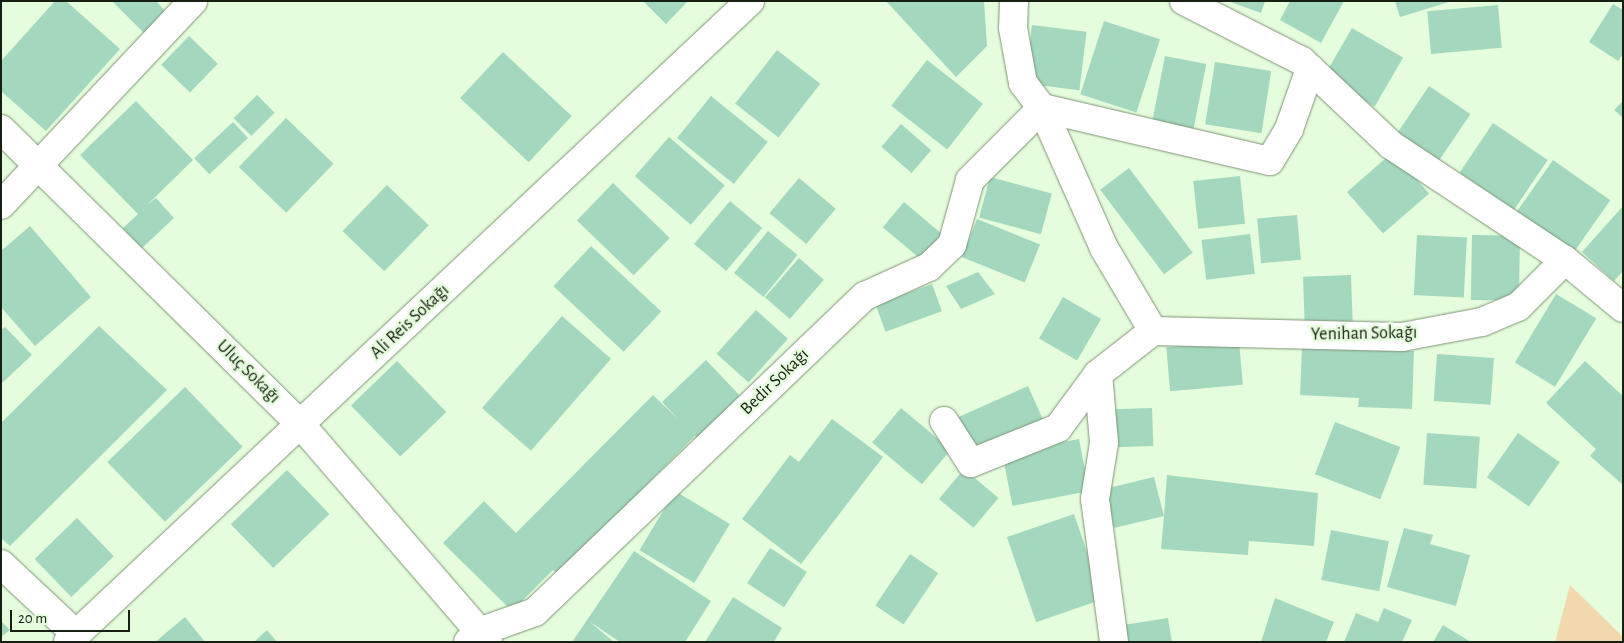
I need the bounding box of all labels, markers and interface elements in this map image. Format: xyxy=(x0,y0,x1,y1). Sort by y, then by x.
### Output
street label: Ali Reis Sokağı xyxy=(366,280,454,364)
street label: Yenihan Sokağı xyxy=(1311,322,1417,346)
street label: Uluç Sokağı xyxy=(212,336,284,408)
street label: Bedir Sokağı xyxy=(736,344,814,420)
scale bar xyxy=(12,600,132,632)
text: 20 m xyxy=(18,611,47,626)

